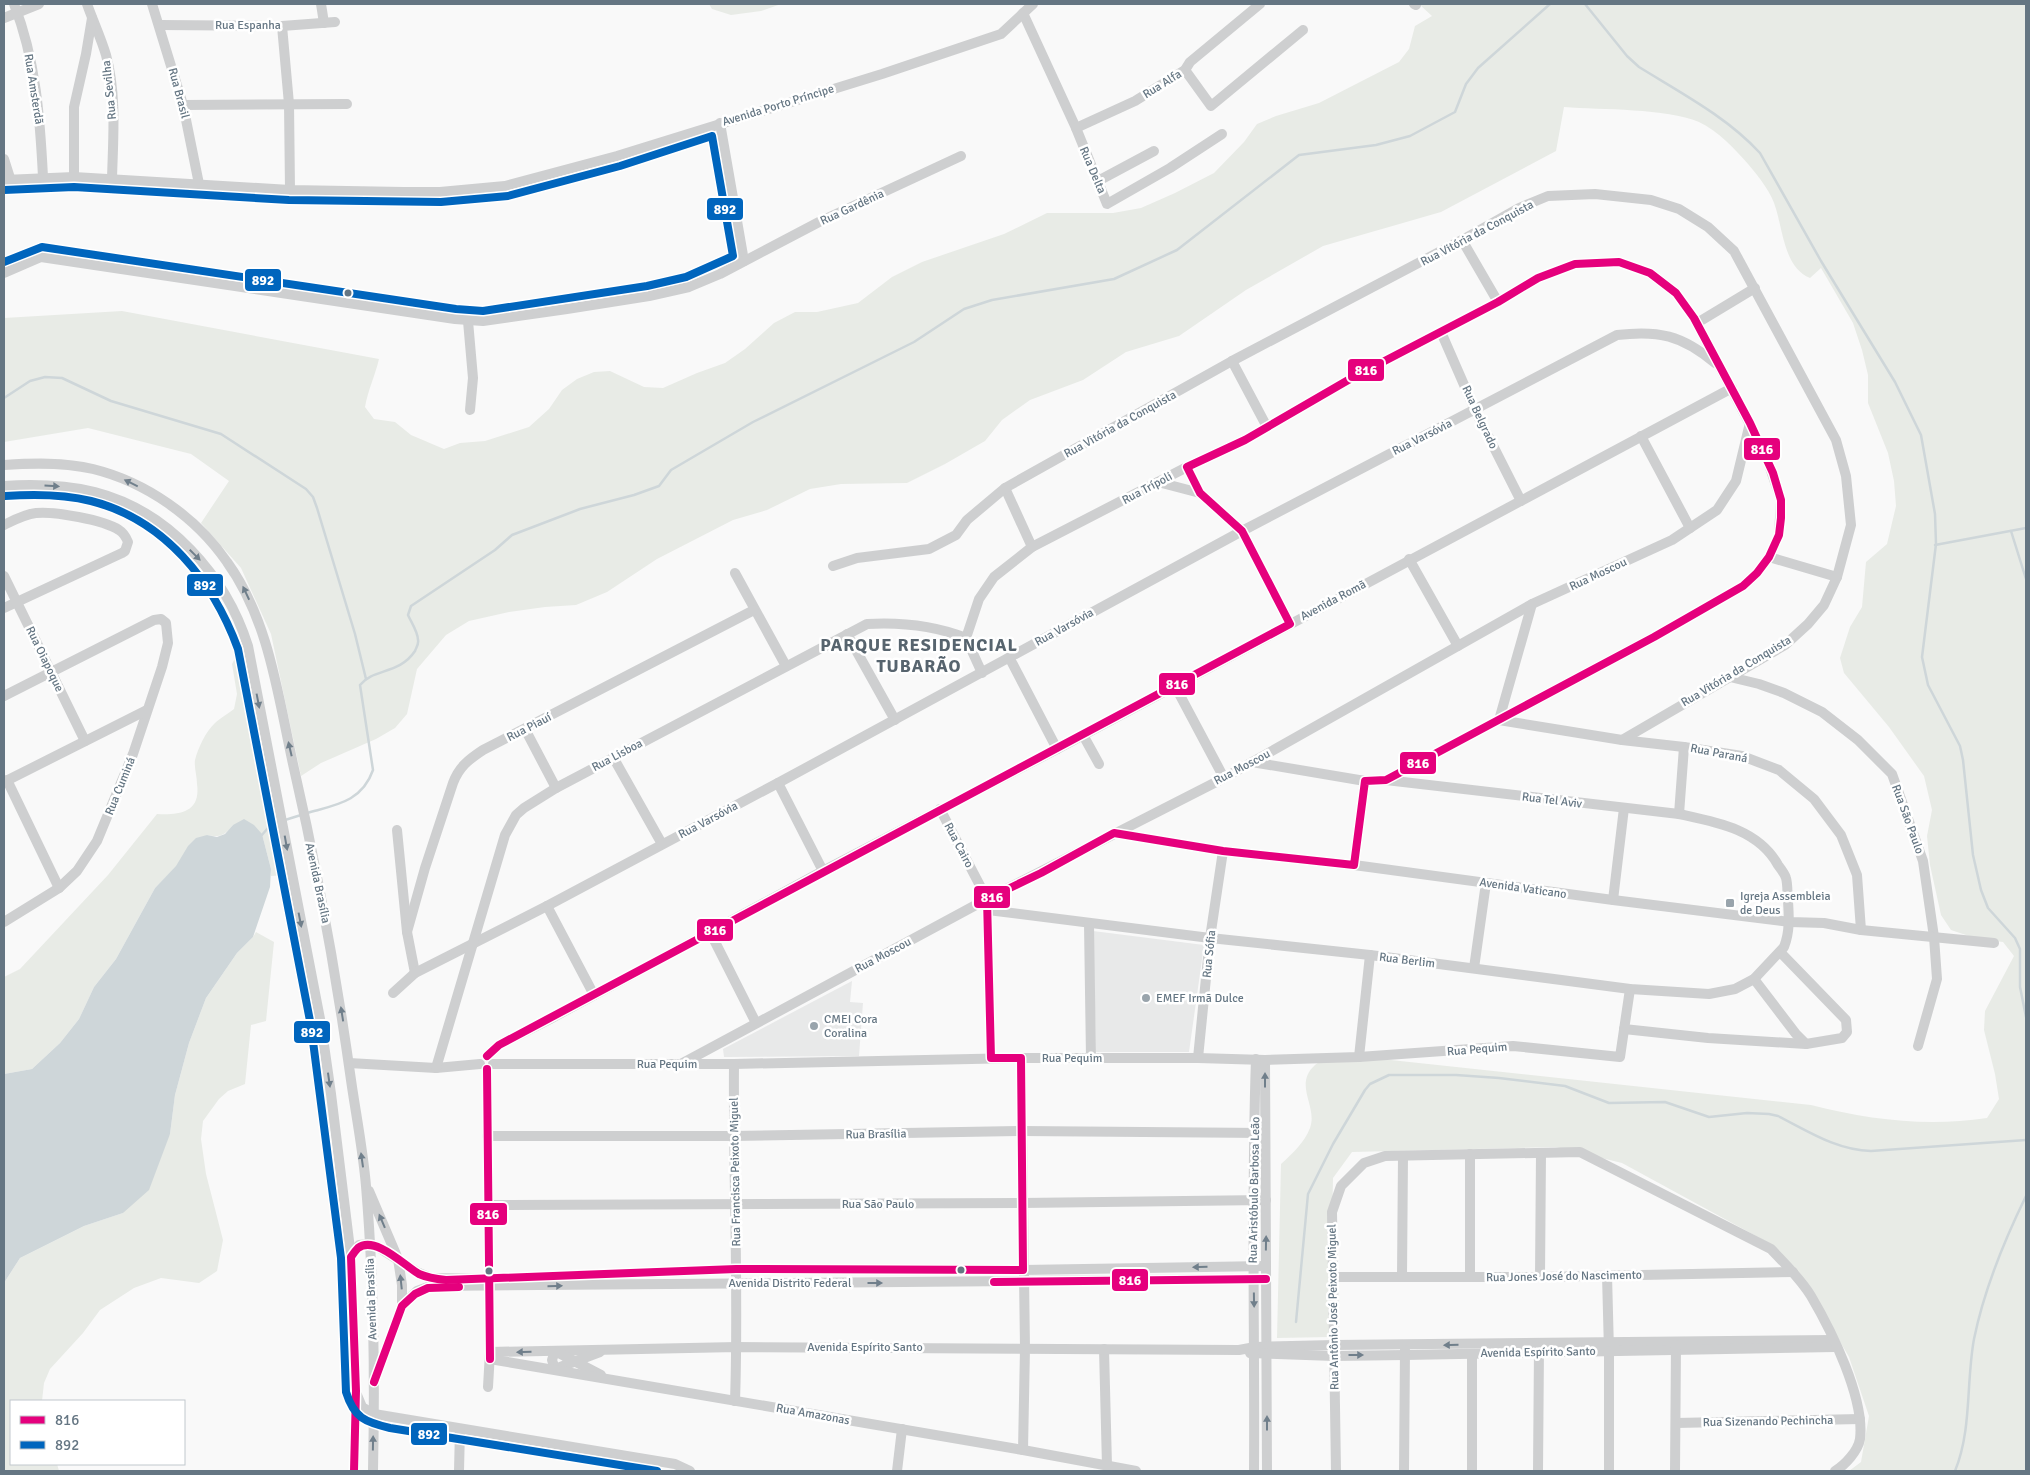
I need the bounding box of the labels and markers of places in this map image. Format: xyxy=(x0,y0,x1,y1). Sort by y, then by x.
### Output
unlabelled marker xyxy=(343,288,353,298)
place label: Igreja Assembleia de Deus xyxy=(1740,889,1831,918)
marker: Igreja Assembleia de Deus xyxy=(1724,897,1736,909)
place label: EMEF Irmã Dulce xyxy=(1156,991,1244,1006)
marker: EMEF Irmã Dulce xyxy=(1140,992,1152,1004)
place label: CMEI Cora Coralina xyxy=(824,1012,878,1041)
marker: CMEI Cora Coralina xyxy=(808,1020,820,1032)
unlabelled marker xyxy=(956,1265,966,1275)
unlabelled marker xyxy=(484,1266,494,1276)

